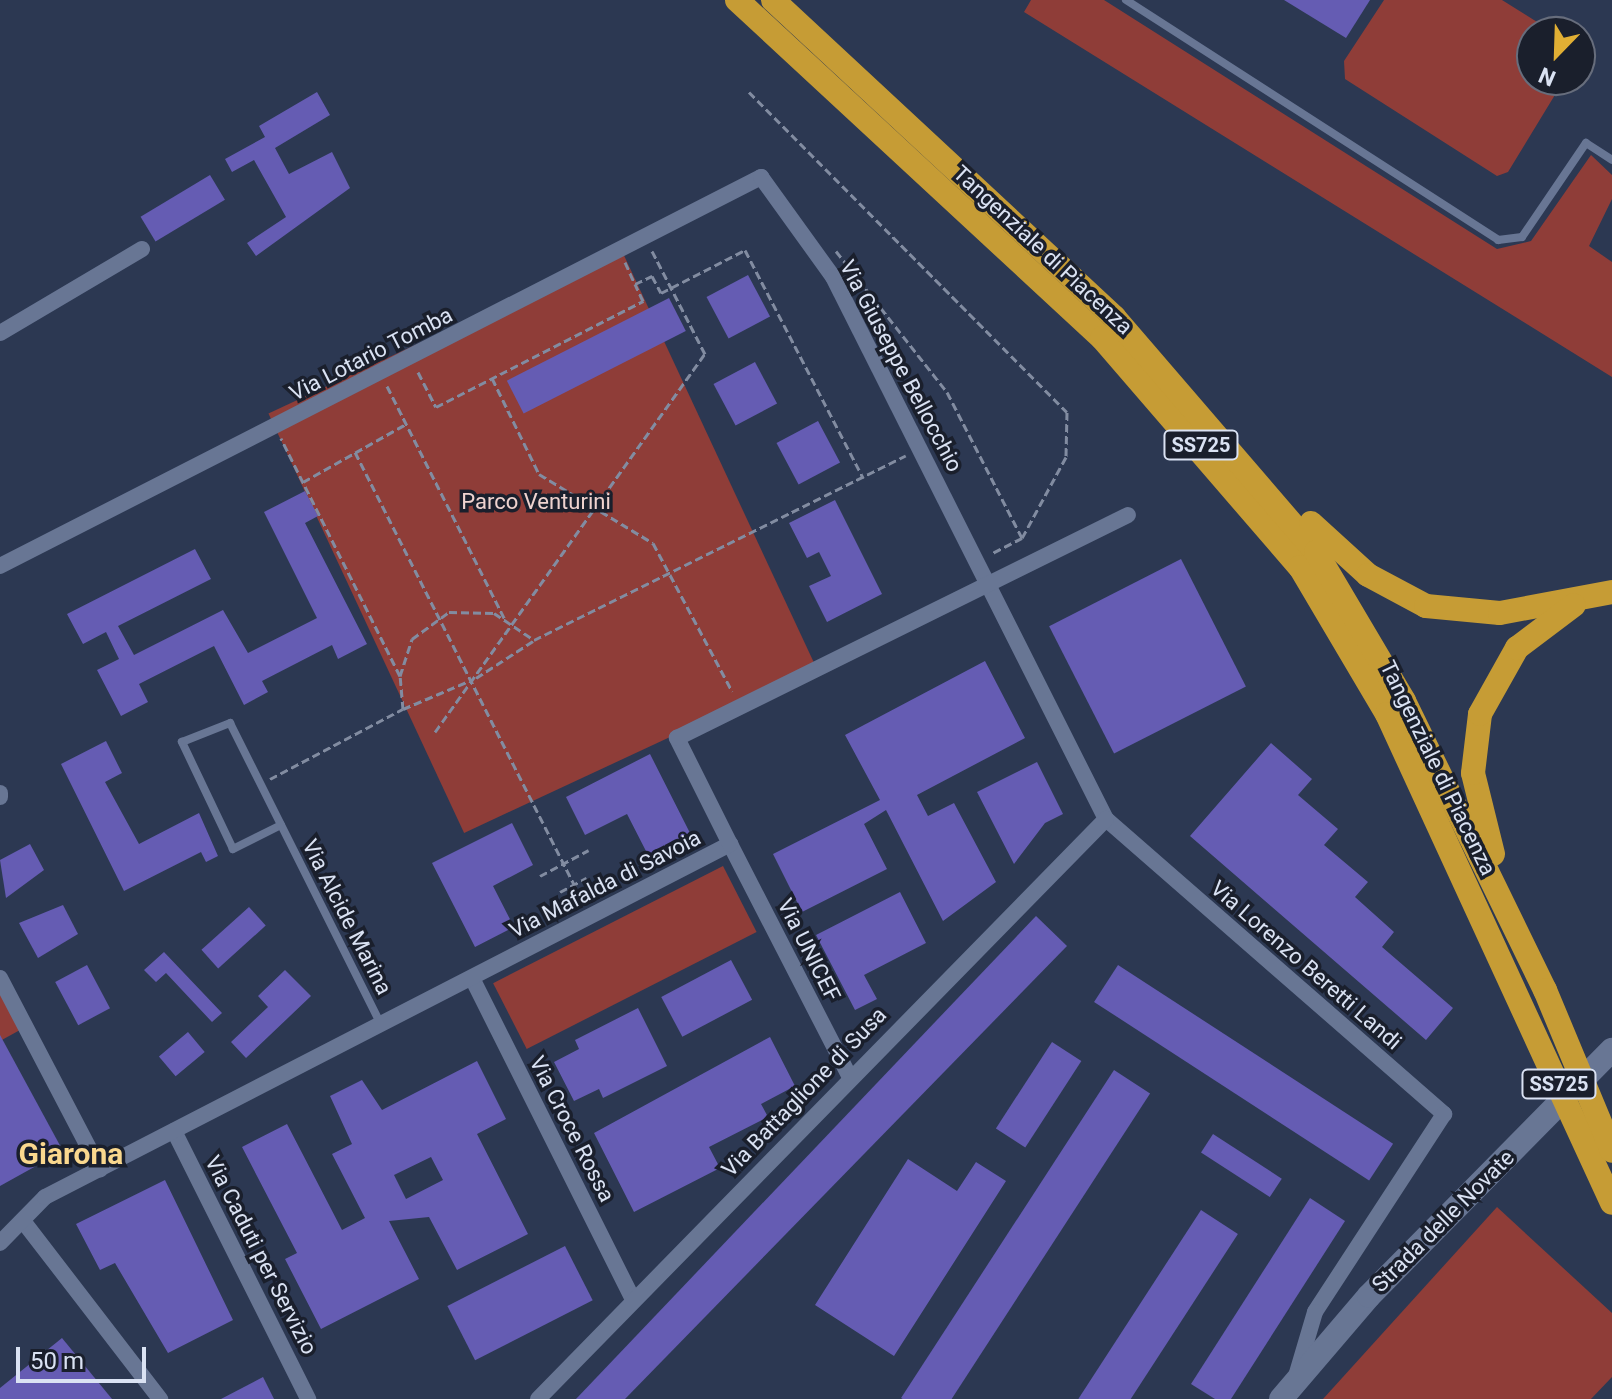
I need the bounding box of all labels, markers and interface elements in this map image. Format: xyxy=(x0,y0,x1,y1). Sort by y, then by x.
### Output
north arrow xyxy=(1516,16,1596,96)
text: N xyxy=(1535,62,1559,91)
street label: Tangenziale di Piacenza xyxy=(948,160,1138,340)
street label: Via Giuseppe Bellocchio xyxy=(834,256,968,476)
street label: Via Lotario Tomba xyxy=(285,302,457,406)
road number: SS725 xyxy=(1163,429,1239,461)
park label: Parco Venturini xyxy=(461,489,611,515)
street label: Tangenziale di Piacenza xyxy=(1375,656,1501,880)
street label: Via Mafalda di Savoia xyxy=(505,824,705,944)
street label: Via Alcide Marina xyxy=(296,835,398,999)
street label: Via Lorenzo Beretti Landi xyxy=(1205,875,1407,1055)
street label: Via UNICEF xyxy=(772,894,846,1006)
street label: Via Battaglione di Susa xyxy=(716,1002,892,1182)
street label: Via Croce Rossa xyxy=(524,1052,620,1206)
road number: SS725 xyxy=(1521,1068,1597,1100)
district label: Giarona xyxy=(19,1136,123,1172)
street label: Strada delle Novate xyxy=(1366,1144,1520,1298)
street label: Via Caduti per Servizio xyxy=(199,1151,323,1359)
scale bar xyxy=(20,1331,150,1381)
text: 50 m xyxy=(30,1347,84,1375)

